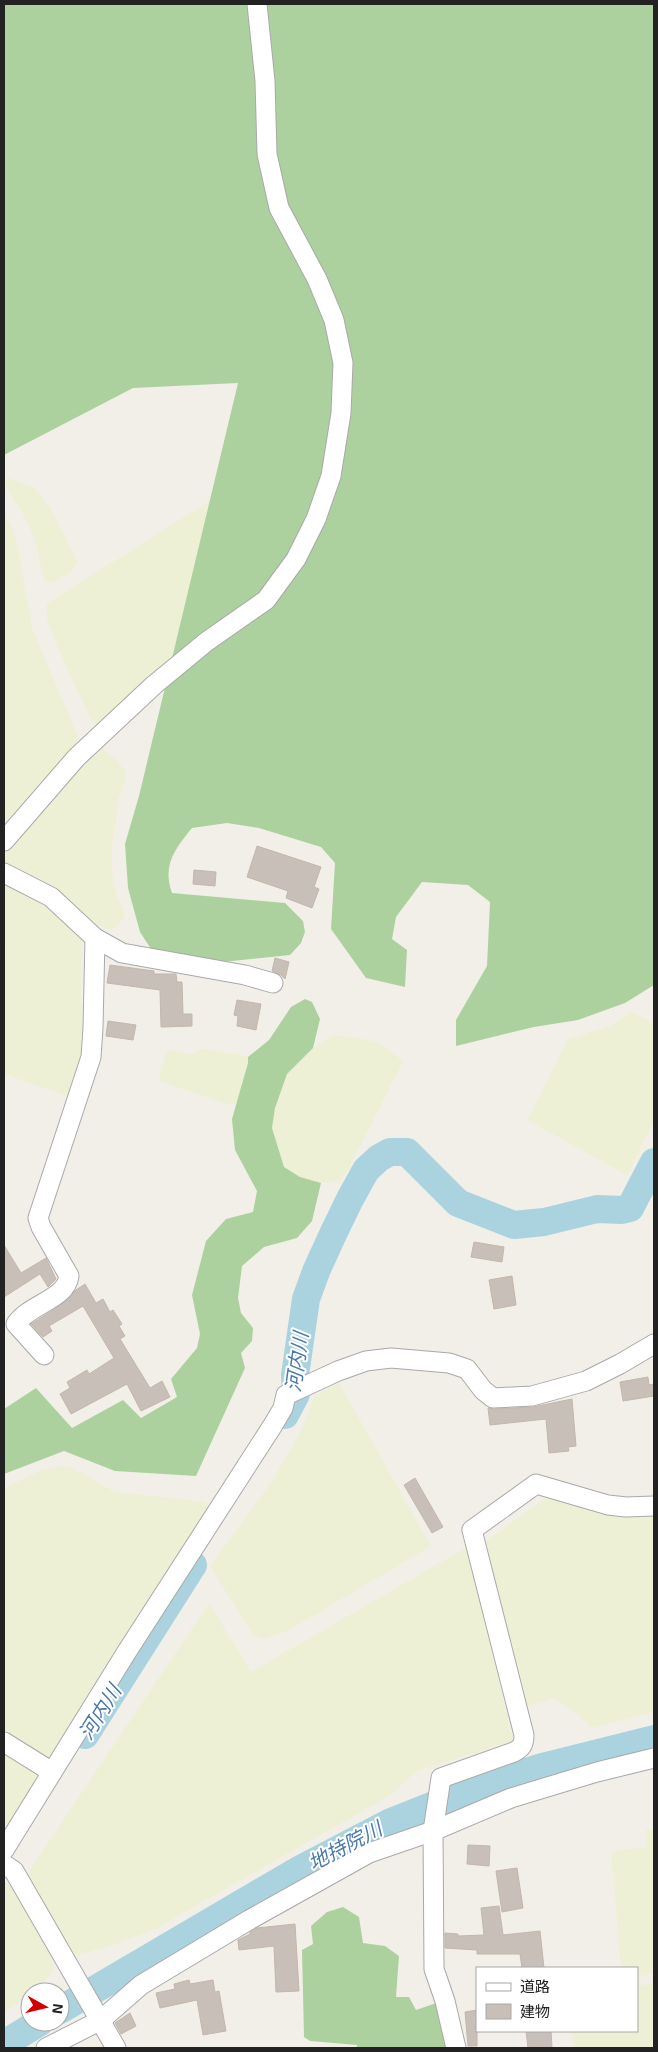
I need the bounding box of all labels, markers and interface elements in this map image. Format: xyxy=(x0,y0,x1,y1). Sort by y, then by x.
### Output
water label: 河内川 xyxy=(280,1329,312,1393)
water label: 河内川 xyxy=(73,1678,126,1743)
water label: 地持院川 xyxy=(304,1815,387,1874)
legend xyxy=(476,1967,638,2032)
text: 道路 xyxy=(520,1977,550,1995)
north arrow xyxy=(20,1982,70,2032)
text: 建物 xyxy=(520,2002,550,2020)
text: N xyxy=(49,2003,67,2015)

